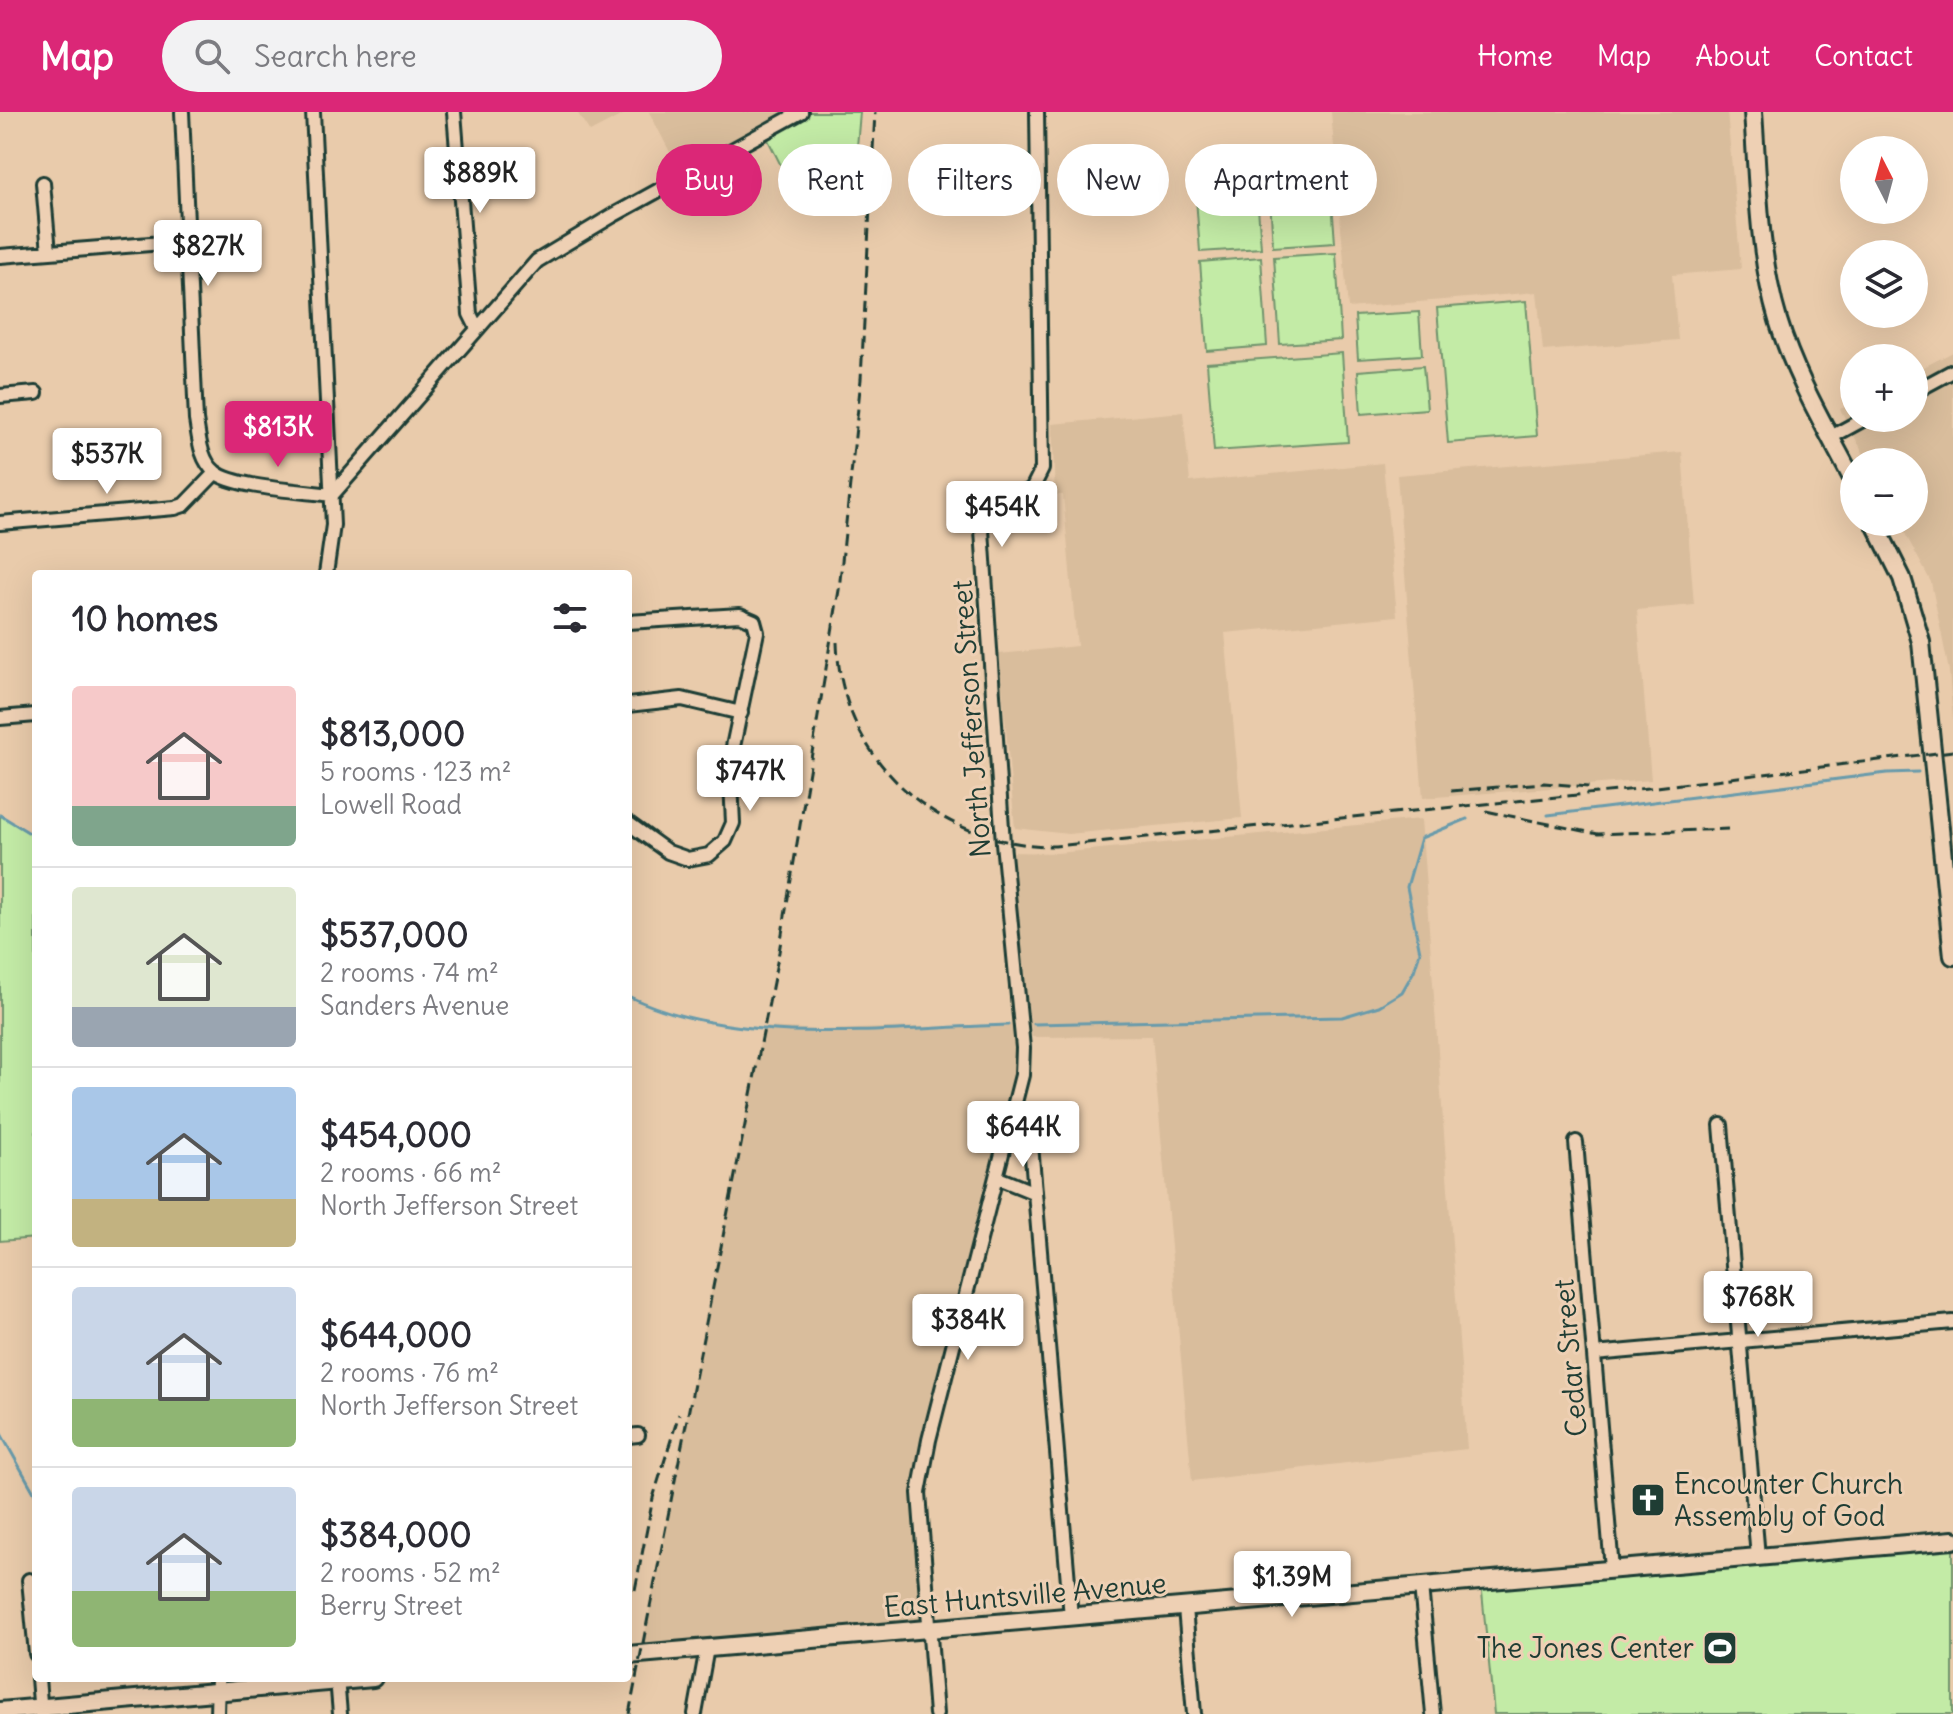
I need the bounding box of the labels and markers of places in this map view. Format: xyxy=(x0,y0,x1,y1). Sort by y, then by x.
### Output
pin: $889K xyxy=(424,147,536,215)
pin: $827K xyxy=(152,220,264,288)
pin: $813K xyxy=(222,401,334,469)
pin: $537K xyxy=(51,428,163,496)
pin: $454K xyxy=(946,481,1058,549)
pin: $747K xyxy=(694,745,806,813)
pin: $644K xyxy=(967,1101,1079,1169)
pin: $768K xyxy=(1702,1271,1814,1339)
pin: $384K xyxy=(912,1294,1024,1362)
place label: Encounter Church Assembly of God xyxy=(1674,1466,1903,1534)
church icon: Encounter Church Assembly of God xyxy=(1629,1481,1667,1519)
pin: $1.39M xyxy=(1227,1551,1357,1619)
sports icon: The Jones Center xyxy=(1701,1629,1739,1667)
place label: The Jones Center xyxy=(1476,1630,1694,1666)

